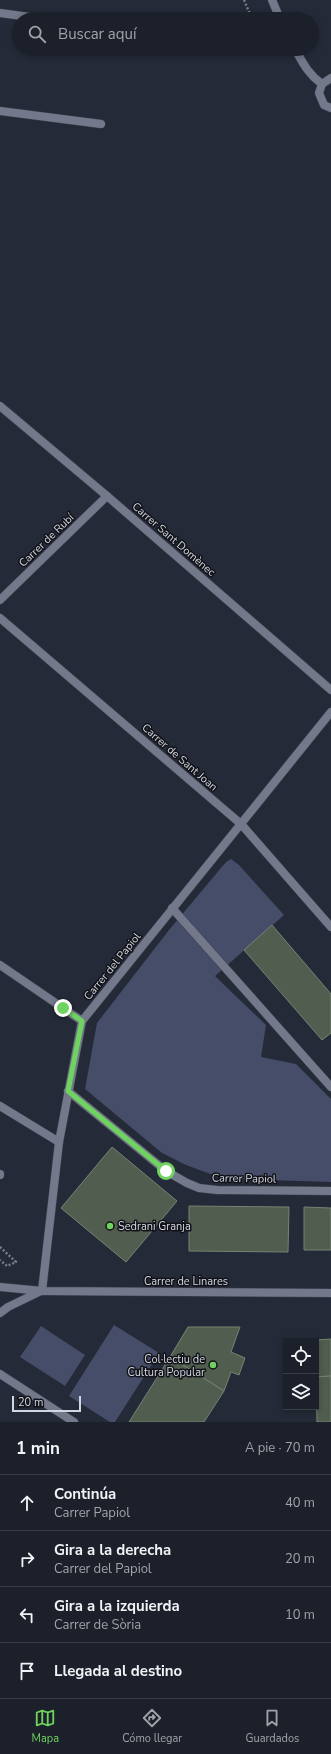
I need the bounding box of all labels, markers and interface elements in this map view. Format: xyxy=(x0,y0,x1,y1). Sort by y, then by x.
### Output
search box xyxy=(12,12,319,56)
icon: search xyxy=(26,23,48,45)
text: Buscar aquí xyxy=(58,24,136,44)
street label: Carrer Sant Domènec xyxy=(129,499,218,580)
street label: Carrer de Rubí xyxy=(16,509,78,570)
street label: Carrer de Sant Joan xyxy=(139,720,221,794)
street label: Carrer del Papiol xyxy=(81,929,145,1003)
route end xyxy=(54,999,72,1017)
route start xyxy=(157,1162,175,1180)
street label: Carrer Papiol xyxy=(212,1170,277,1187)
place label: Sedrani Granja xyxy=(118,1219,191,1234)
marker: Sedrani Granja xyxy=(105,1221,115,1231)
street label: Carrer de Linares xyxy=(144,1274,228,1289)
map controls xyxy=(283,1338,319,1410)
button: locate xyxy=(283,1338,319,1374)
place label: Col·lectiu de Cultura Popular xyxy=(127,1352,205,1380)
marker: Col·lectiu de Cultura Popular xyxy=(208,1360,218,1370)
button: layers xyxy=(283,1374,319,1410)
scale bar xyxy=(12,1394,81,1413)
text: 20 m xyxy=(18,1395,43,1410)
text: 1 min xyxy=(16,1437,60,1460)
text: A pie · 70 m xyxy=(245,1439,315,1457)
text: Continúa xyxy=(54,1484,116,1504)
icon: ahead xyxy=(16,1492,38,1514)
text: 40 m xyxy=(285,1494,315,1512)
text: Carrer Papiol xyxy=(54,1504,130,1522)
text: Gira a la derecha xyxy=(54,1540,171,1560)
icon: right xyxy=(16,1548,38,1570)
text: 20 m xyxy=(285,1550,315,1568)
text: Carrer del Papiol xyxy=(54,1560,152,1578)
text: Gira a la izquierda xyxy=(54,1596,180,1616)
icon: left xyxy=(16,1604,38,1626)
text: 10 m xyxy=(285,1606,315,1624)
text: Carrer de Sòria xyxy=(54,1616,141,1634)
icon: arrive xyxy=(16,1660,38,1682)
text: Llegada al destino xyxy=(54,1661,182,1681)
tab: Mapa xyxy=(32,1707,59,1746)
tab: Cómo llegar xyxy=(122,1707,182,1746)
tab: Guardados xyxy=(245,1707,299,1746)

